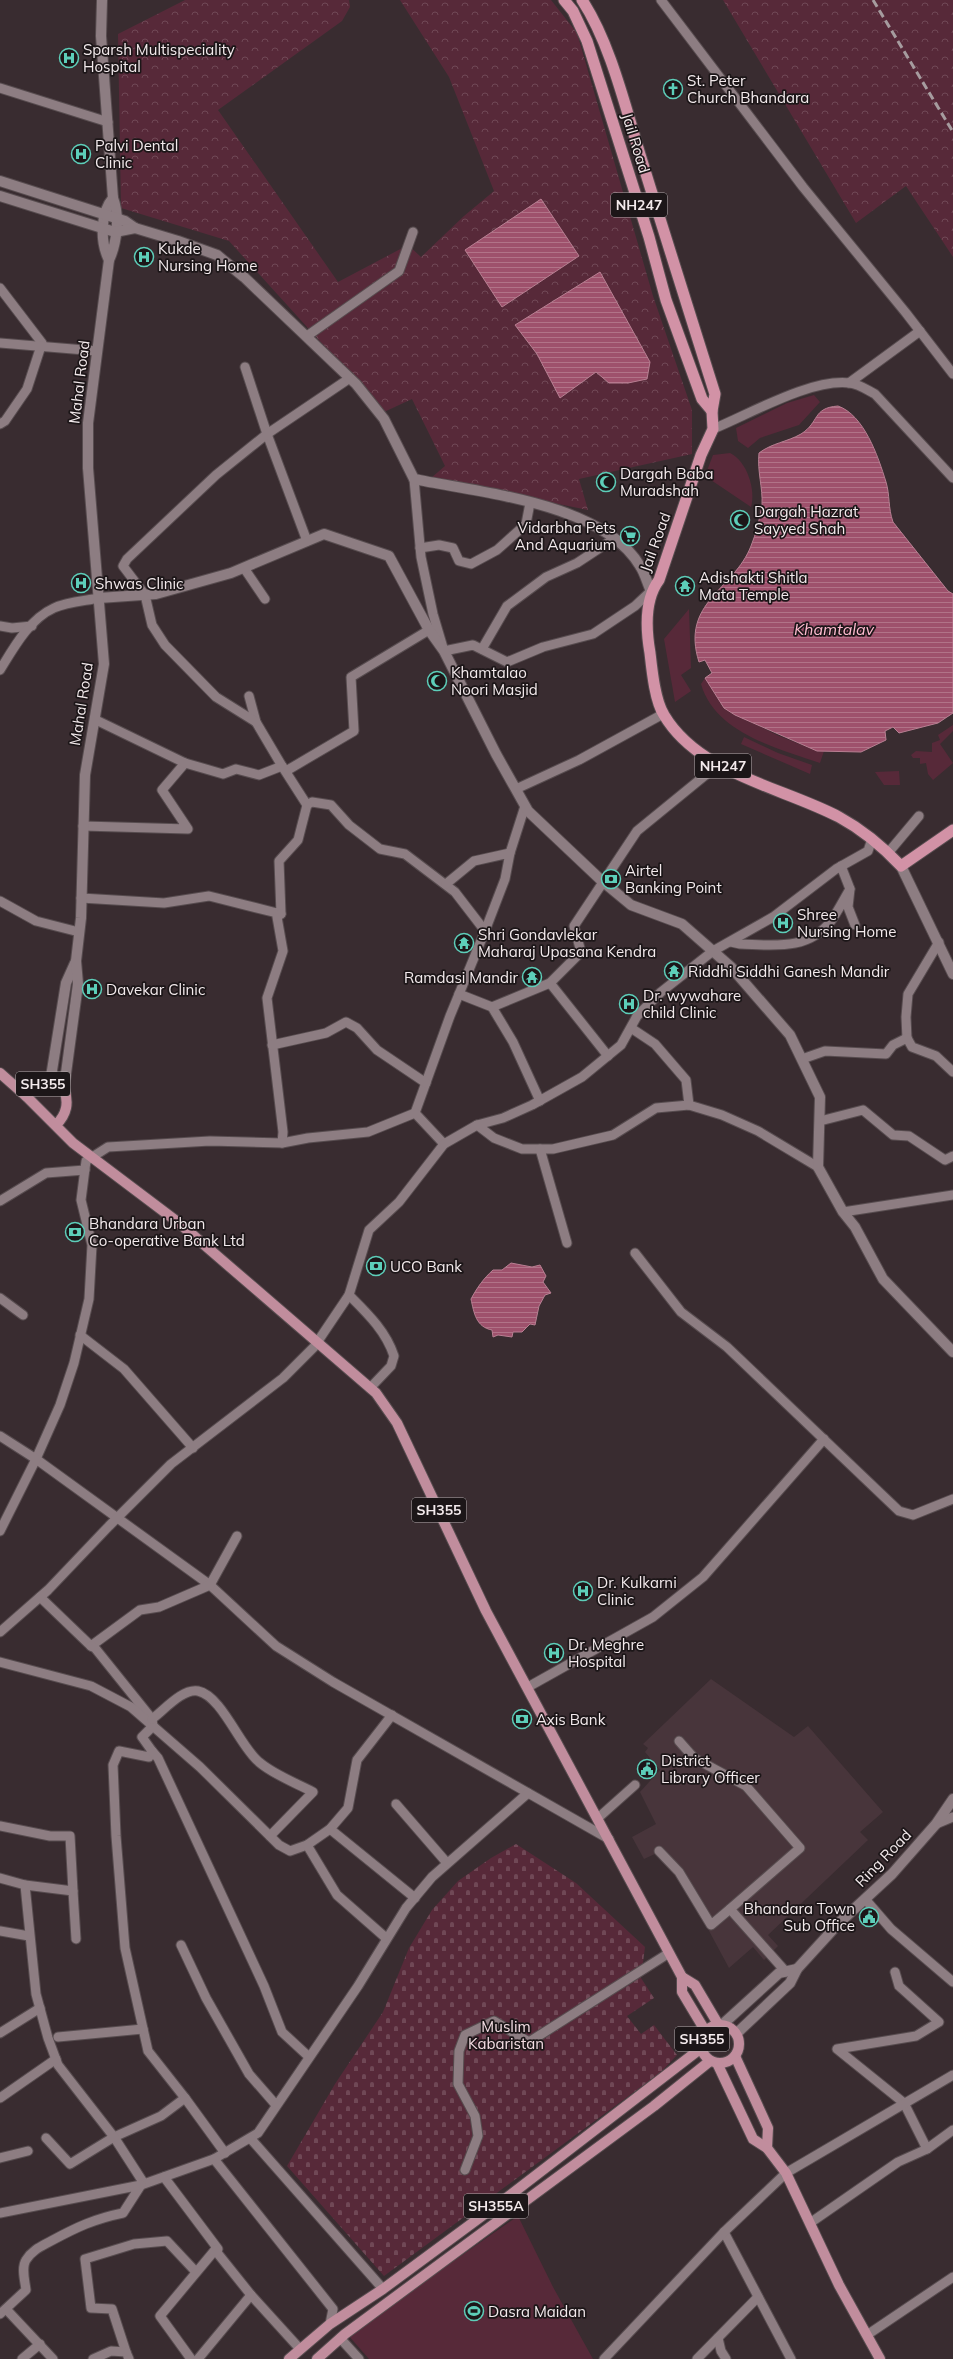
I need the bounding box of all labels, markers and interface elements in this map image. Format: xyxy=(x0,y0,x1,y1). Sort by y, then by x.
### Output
place label: Sparsh Multispeciality Hospital xyxy=(83,40,235,76)
hospital icon: Sparsh Multispeciality Hospital xyxy=(58,47,80,69)
place label: St. Peter Church Bhandara xyxy=(687,71,809,107)
church icon: St. Peter Church Bhandara xyxy=(662,78,684,100)
street label: Jail Road xyxy=(618,111,654,175)
place label: Palvi Dental Clinic xyxy=(95,136,178,172)
hospital icon: Palvi Dental Clinic xyxy=(70,143,92,165)
road number: NH247 xyxy=(611,193,667,217)
place label: Kukde Nursing Home xyxy=(158,239,257,275)
hospital icon: Kukde Nursing Home xyxy=(133,246,155,268)
street label: Mahal Road xyxy=(64,339,94,425)
place label: Dargah Baba Muradshah xyxy=(620,464,714,500)
mosque icon: Dargah Baba Muradshah xyxy=(595,471,617,493)
place label: Dargah Hazrat Sayyed Shah xyxy=(754,502,858,538)
mosque icon: Dargah Hazrat Sayyed Shah xyxy=(729,509,751,531)
street label: Jail Road xyxy=(636,510,674,574)
place label: Vidarbha Pets And Aquarium xyxy=(515,518,616,554)
supermarket icon: Vidarbha Pets And Aquarium xyxy=(619,525,641,547)
place label: Adishakti Shitla Mata Temple xyxy=(699,568,808,604)
hospital icon: Shwas Clinic xyxy=(70,572,92,594)
place label: Shwas Clinic xyxy=(95,574,184,593)
temple icon: Adishakti Shitla Mata Temple xyxy=(674,575,696,597)
water label: Khamtalav xyxy=(794,619,875,639)
street label: Mahal Road xyxy=(65,661,97,747)
place label: Khamtalao Noori Masjid xyxy=(451,663,538,699)
mosque icon: Khamtalao Noori Masjid xyxy=(426,670,448,692)
road number: NH247 xyxy=(695,754,751,778)
place label: Airtel Banking Point xyxy=(625,861,722,897)
bank icon: Airtel Banking Point xyxy=(600,868,622,890)
place label: Shree Nursing Home xyxy=(797,905,896,941)
hospital icon: Shree Nursing Home xyxy=(772,912,794,934)
place label: Shri Gondavlekar Maharaj Upasana Kendra xyxy=(478,925,656,961)
temple icon: Shri Gondavlekar Maharaj Upasana Kendra xyxy=(453,932,475,954)
temple icon: Riddhi Siddhi Ganesh Mandir xyxy=(663,960,685,982)
place label: Riddhi Siddhi Ganesh Mandir xyxy=(688,962,890,981)
temple icon: Ramdasi Mandir xyxy=(521,966,543,988)
place label: Ramdasi Mandir xyxy=(404,968,519,987)
hospital icon: Davekar Clinic xyxy=(81,978,103,1000)
place label: Davekar Clinic xyxy=(106,980,205,999)
place label: Dr. wywahare child Clinic xyxy=(643,986,741,1022)
hospital icon: Dr. wywahare child Clinic xyxy=(618,993,640,1015)
road number: SH355 xyxy=(16,1072,70,1096)
place label: Bhandara Urban Co-operative Bank Ltd xyxy=(89,1214,245,1250)
bank icon: Bhandara Urban Co-operative Bank Ltd xyxy=(64,1221,86,1243)
bank icon: UCO Bank xyxy=(365,1255,387,1277)
place label: UCO Bank xyxy=(390,1257,462,1276)
road number: SH355 xyxy=(412,1498,466,1522)
place label: Dr. Kulkarni Clinic xyxy=(597,1573,677,1609)
hospital icon: Dr. Kulkarni Clinic xyxy=(572,1580,594,1602)
place label: Dr. Meghre Hospital xyxy=(568,1635,644,1671)
hospital icon: Dr. Meghre Hospital xyxy=(543,1642,565,1664)
bank icon: Axis Bank xyxy=(511,1708,533,1730)
place label: Axis Bank xyxy=(536,1710,606,1729)
place label: District Library Officer xyxy=(661,1751,760,1787)
public building icon: District Library Officer xyxy=(636,1758,658,1780)
street label: Ring Road xyxy=(851,1825,915,1891)
place label: Bhandara Town Sub Office xyxy=(744,1899,855,1935)
public building icon: Bhandara Town Sub Office xyxy=(858,1906,880,1928)
park label: Muslim Kabaristan xyxy=(468,2017,544,2053)
road number: SH355 xyxy=(675,2027,729,2051)
road number: SH355A xyxy=(464,2194,528,2218)
sports icon: Dasra Maidan xyxy=(463,2300,485,2322)
place label: Dasra Maidan xyxy=(488,2302,586,2321)

